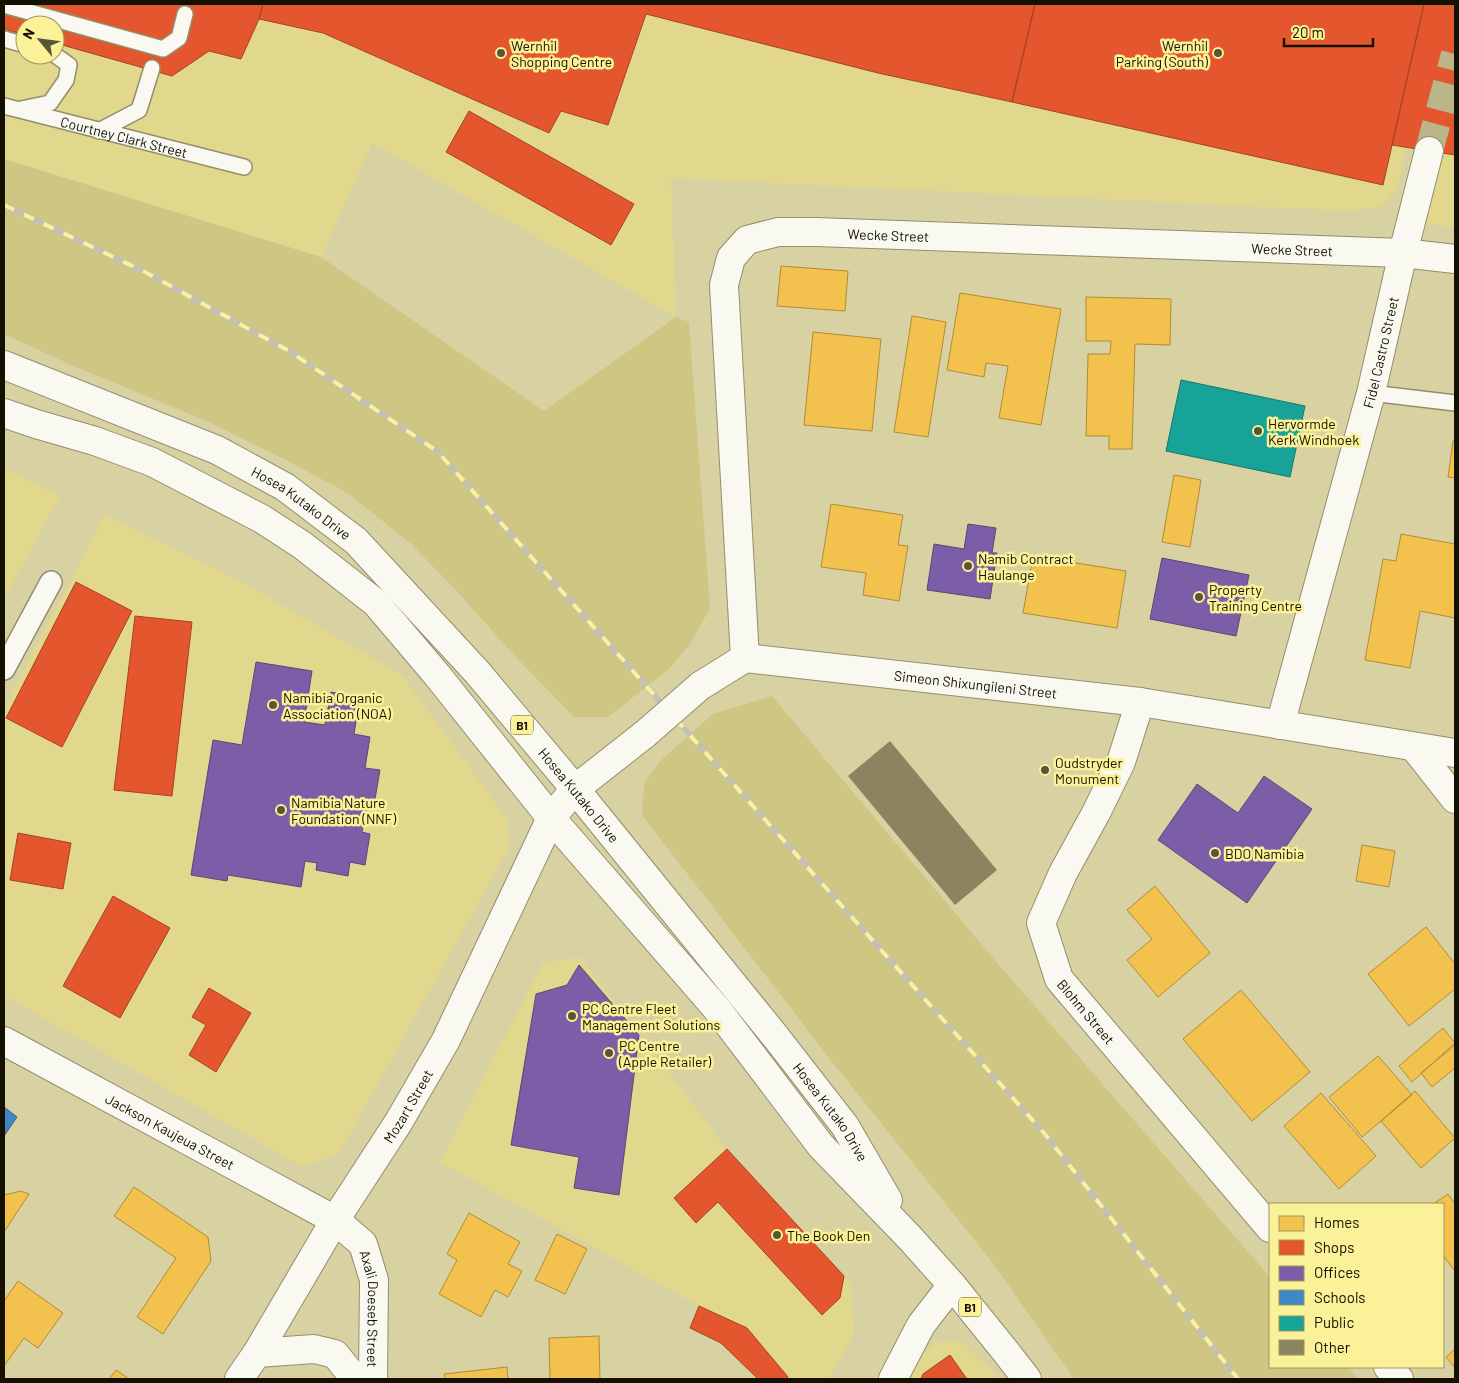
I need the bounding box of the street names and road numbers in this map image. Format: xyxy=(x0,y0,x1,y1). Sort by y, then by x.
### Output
street label: Courtney Clark Street xyxy=(59,112,189,161)
street label: Wecke Street xyxy=(847,225,929,245)
street label: Wecke Street xyxy=(1251,239,1333,259)
street label: Fidel Castro Street xyxy=(1359,295,1401,410)
street label: Hosea Kutako Drive xyxy=(249,462,355,543)
street label: Simeon Shixungileni Street xyxy=(893,666,1058,701)
road number: B1 xyxy=(511,716,533,734)
street label: Hosea Kutako Drive xyxy=(535,744,623,846)
street label: Blohm Street xyxy=(1054,975,1119,1047)
street label: Hosea Kutako Drive xyxy=(790,1059,872,1164)
street label: Mozart Street xyxy=(379,1066,436,1146)
street label: Jackson Kaujeua Street xyxy=(103,1089,238,1173)
street label: Axali Doeseb Street xyxy=(357,1248,382,1368)
road number: B1 xyxy=(959,1298,981,1316)

